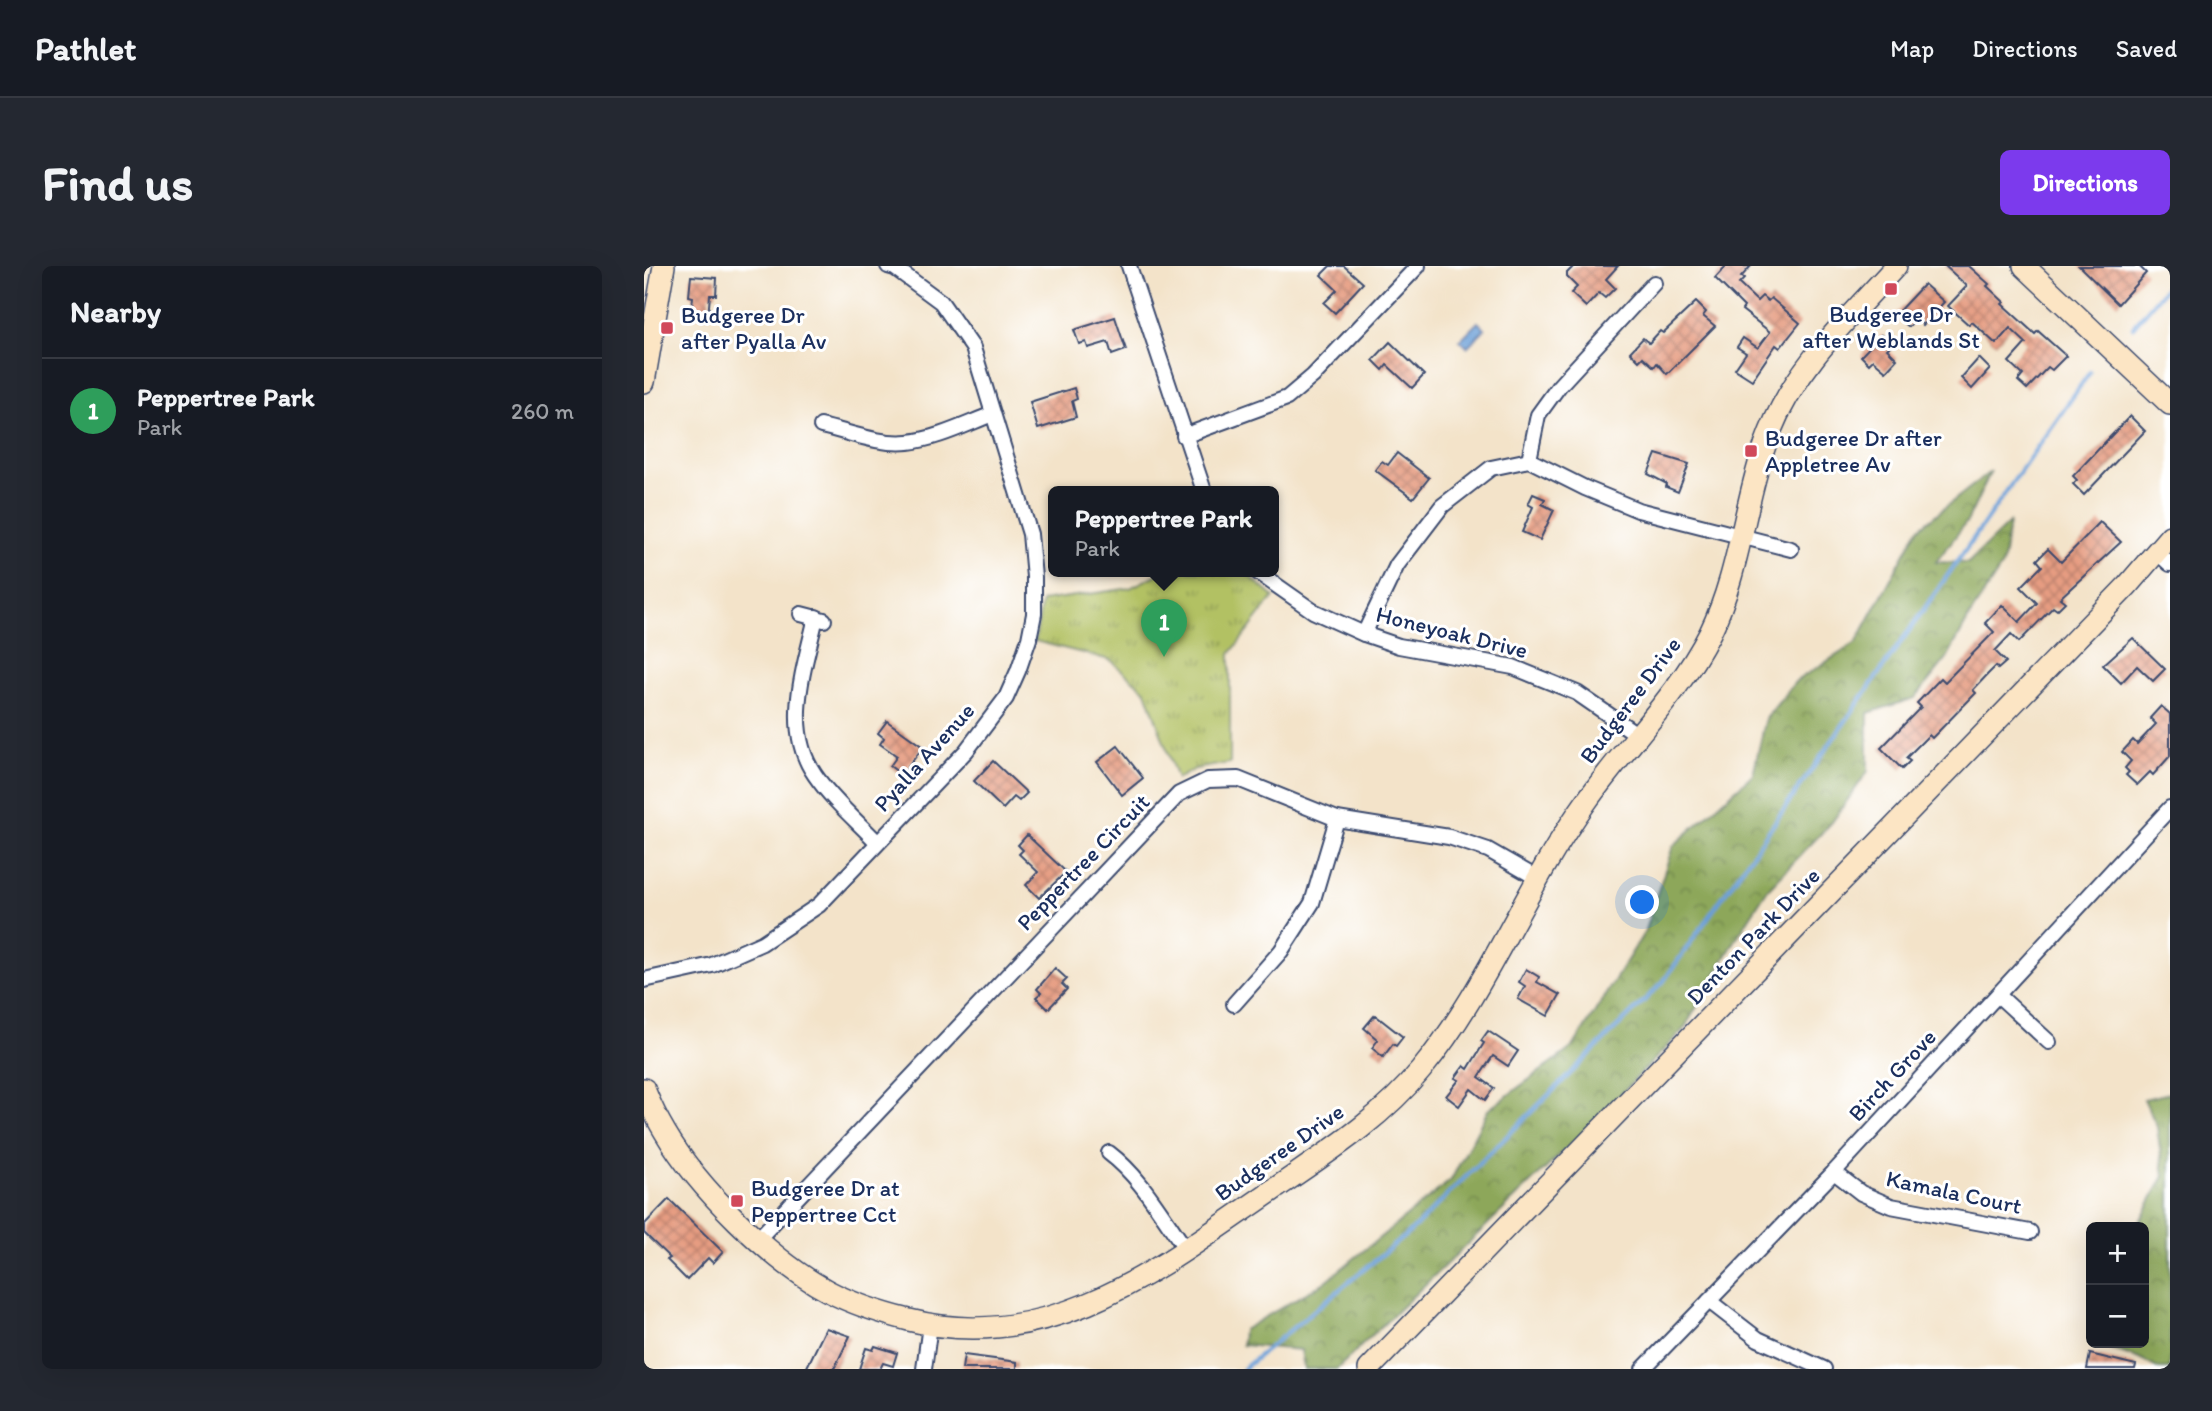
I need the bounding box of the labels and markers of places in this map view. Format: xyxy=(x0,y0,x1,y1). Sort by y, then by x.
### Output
marker: Budgeree Dr after Weblands St xyxy=(1883,281,1899,297)
place label: Budgeree Dr after Weblands St xyxy=(1802,300,1980,354)
place label: Budgeree Dr after Pyalla Av xyxy=(681,301,827,355)
marker: Budgeree Dr after Pyalla Av xyxy=(659,320,675,336)
place label: Budgeree Dr after Appletree Av xyxy=(1765,424,1942,478)
marker: Budgeree Dr after Appletree Av xyxy=(1743,443,1759,459)
pin: 1 xyxy=(1141,599,1187,657)
place label: Budgeree Dr at Peppertree Cct xyxy=(751,1174,900,1228)
marker: Budgeree Dr at Peppertree Cct xyxy=(729,1193,745,1209)

